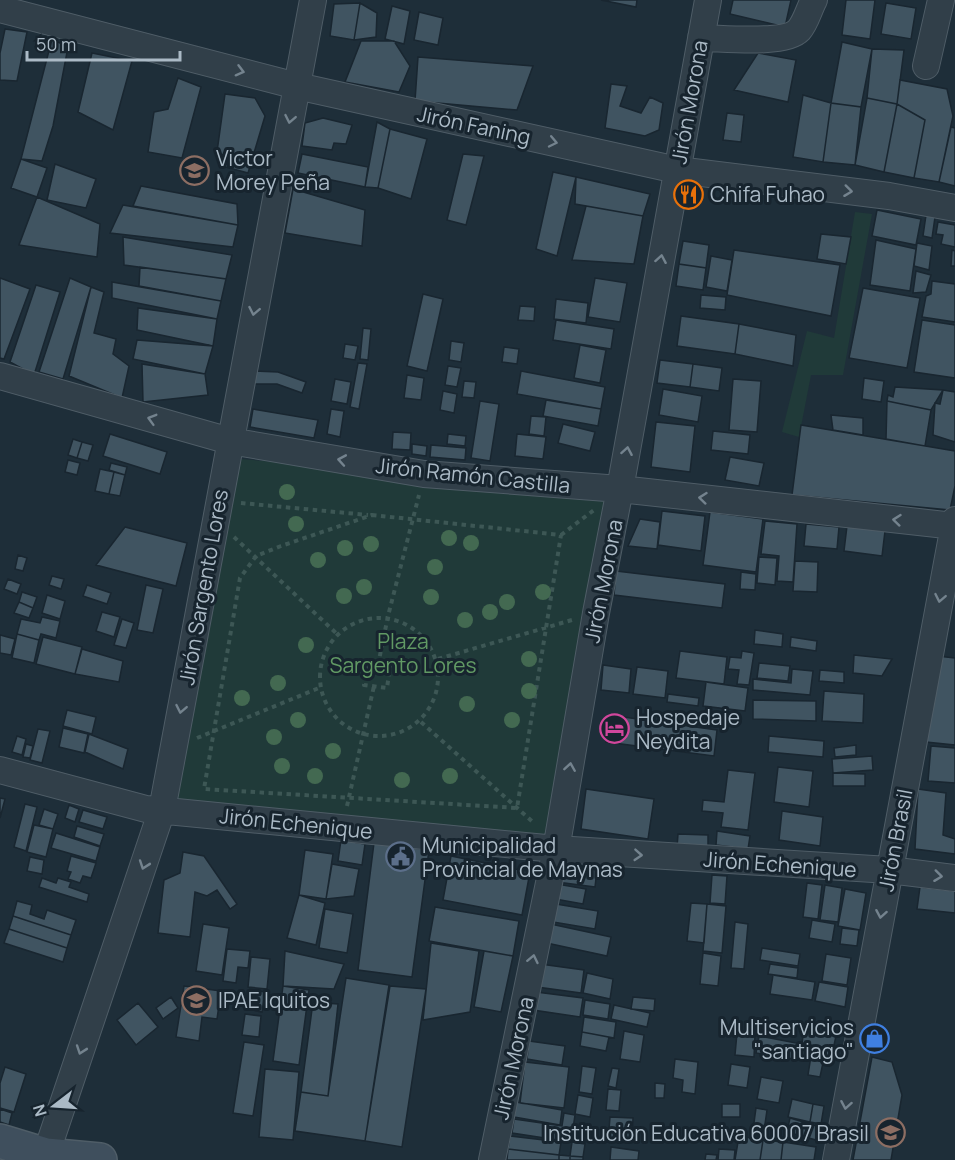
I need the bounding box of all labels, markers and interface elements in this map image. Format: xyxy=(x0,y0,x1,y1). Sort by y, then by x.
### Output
scale bar xyxy=(27,24,180,62)
text: 50 m xyxy=(36,32,76,56)
street label: Jirón Morona xyxy=(664,38,714,166)
one-way arrow xyxy=(234,64,244,77)
street label: Jirón Faning xyxy=(415,99,533,151)
one-way arrow xyxy=(284,114,297,124)
one-way arrow xyxy=(547,135,557,148)
place label: Victor Morey Peña xyxy=(216,144,330,196)
school or university icon: Victor Morey Peña xyxy=(179,154,211,186)
restaurant icon: Chifa Fuhao xyxy=(673,178,705,210)
place label: Chifa Fuhao xyxy=(710,180,825,208)
one-way arrow xyxy=(844,184,853,197)
one-way arrow xyxy=(654,255,667,265)
one-way arrow xyxy=(249,306,261,316)
one-way arrow xyxy=(147,414,158,426)
one-way arrow xyxy=(620,447,633,457)
street label: Jirón Ramón Castilla xyxy=(374,451,572,499)
one-way arrow xyxy=(338,454,348,467)
street label: Jirón Sargento Lores xyxy=(172,487,234,687)
one-way arrow xyxy=(698,493,708,505)
one-way arrow xyxy=(892,514,901,527)
street label: Jirón Morona xyxy=(577,517,629,645)
one-way arrow xyxy=(934,593,947,603)
park label: Plaza Sargento Lores xyxy=(329,627,477,679)
place label: Hospedaje Neydita xyxy=(636,703,740,755)
one-way arrow xyxy=(175,704,188,714)
hotel icon: Hospedaje Neydita xyxy=(599,713,631,745)
one-way arrow xyxy=(563,763,576,773)
street label: Jirón Brasil xyxy=(871,786,919,894)
street label: Jirón Echenique xyxy=(218,801,374,845)
place label: Municipalidad Provincial de Maynas xyxy=(422,831,623,883)
public building icon: Municipalidad Provincial de Maynas xyxy=(385,841,417,873)
street label: Jirón Echenique xyxy=(702,845,858,883)
one-way arrow xyxy=(634,848,643,861)
one-way arrow xyxy=(138,859,151,870)
one-way arrow xyxy=(933,869,942,882)
one-way arrow xyxy=(875,908,888,918)
one-way arrow xyxy=(526,954,539,964)
school or university icon: IPAE Iquitos xyxy=(181,984,213,1016)
place label: IPAE Iquitos xyxy=(218,986,330,1014)
street label: Jirón Morona xyxy=(486,994,540,1122)
place label: Multiservicios "santiago" xyxy=(720,1013,854,1065)
shop icon: Multiservicios "santiago" xyxy=(859,1023,891,1055)
one-way arrow xyxy=(76,1044,89,1055)
north arrow xyxy=(24,1076,84,1136)
one-way arrow xyxy=(840,1100,853,1110)
text: N xyxy=(27,1102,52,1119)
school or university icon: Institución Educativa 60007 Brasil xyxy=(874,1117,906,1149)
place label: Institución Educativa 60007 Brasil xyxy=(543,1119,869,1147)

